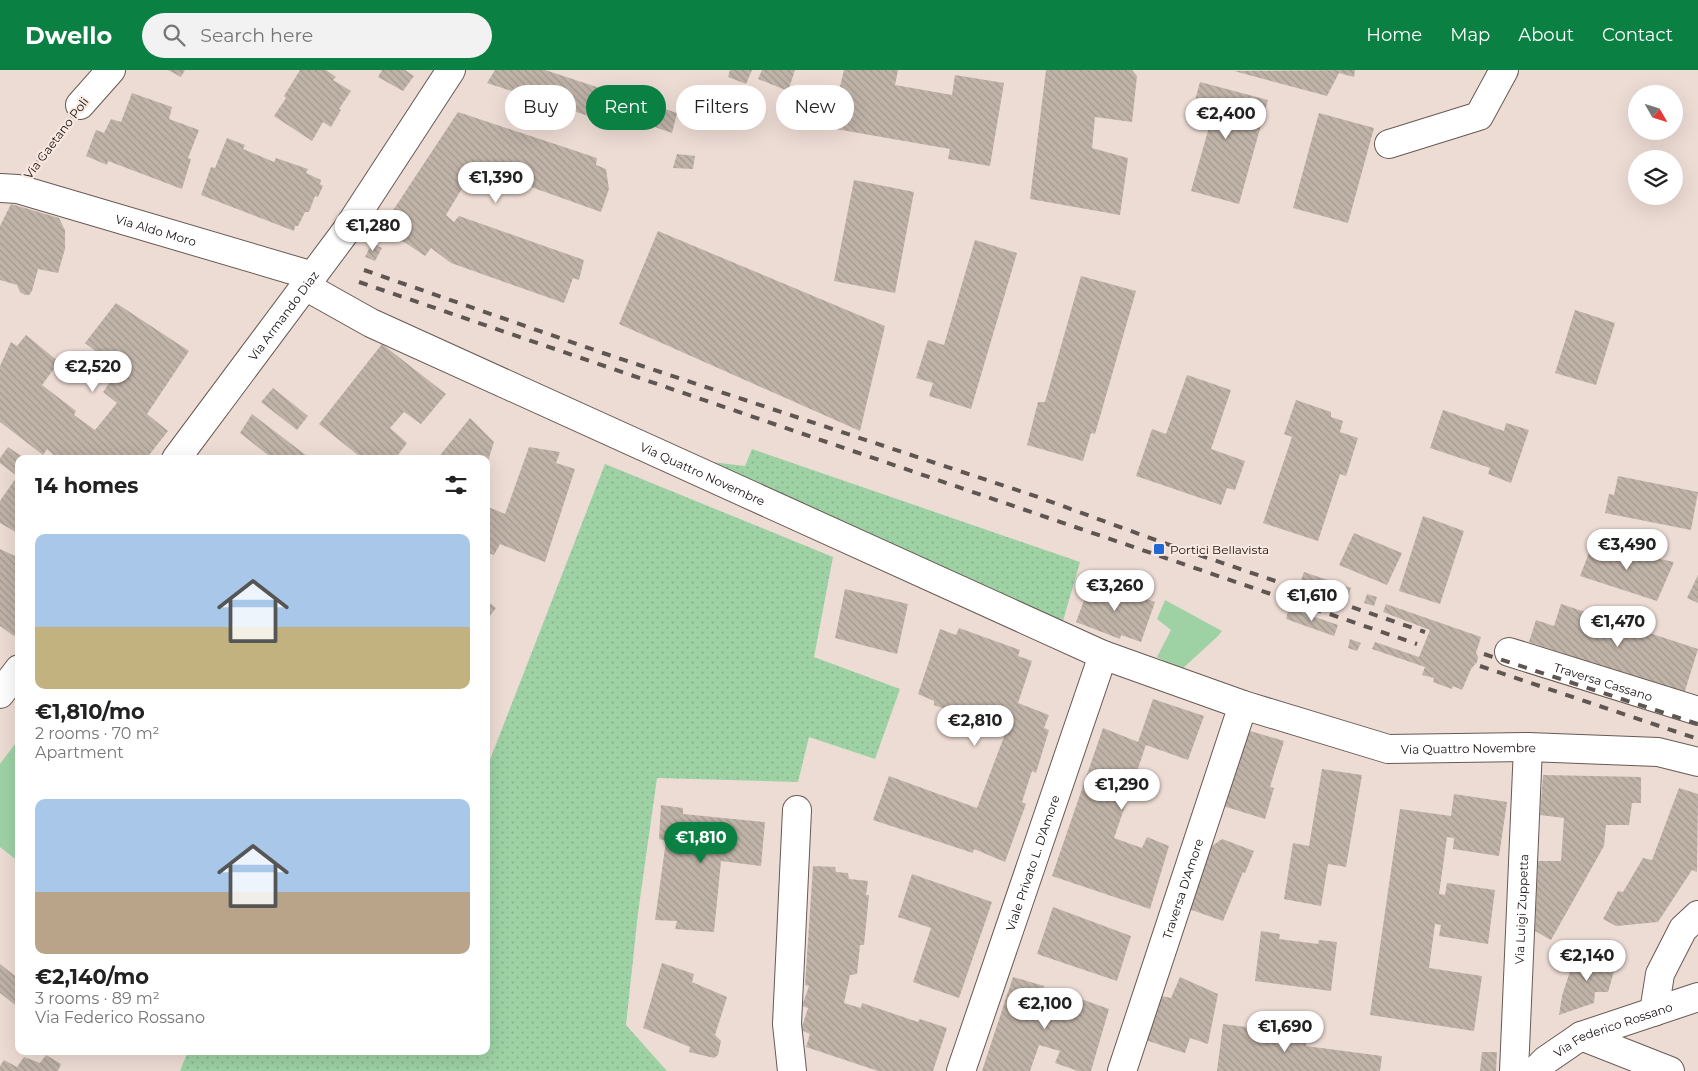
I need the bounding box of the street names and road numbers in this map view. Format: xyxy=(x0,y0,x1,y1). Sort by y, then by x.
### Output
street label: Via Gaetano Poli xyxy=(20,94,92,182)
street label: Via Aldo Moro xyxy=(114,211,198,249)
street label: Via Armando Diaz xyxy=(245,268,321,363)
street label: Via Quattro Novembre xyxy=(638,439,768,508)
street label: Traversa Cassano xyxy=(1552,659,1655,704)
street label: Via Quattro Novembre xyxy=(1401,739,1536,756)
street label: Viale Privato L. D'Amore xyxy=(1002,793,1062,933)
street label: Traversa D'Amore xyxy=(1159,837,1206,941)
street label: Via Luigi Zuppetta xyxy=(1511,854,1531,965)
street label: Via Federico Rossano xyxy=(1551,999,1674,1060)

